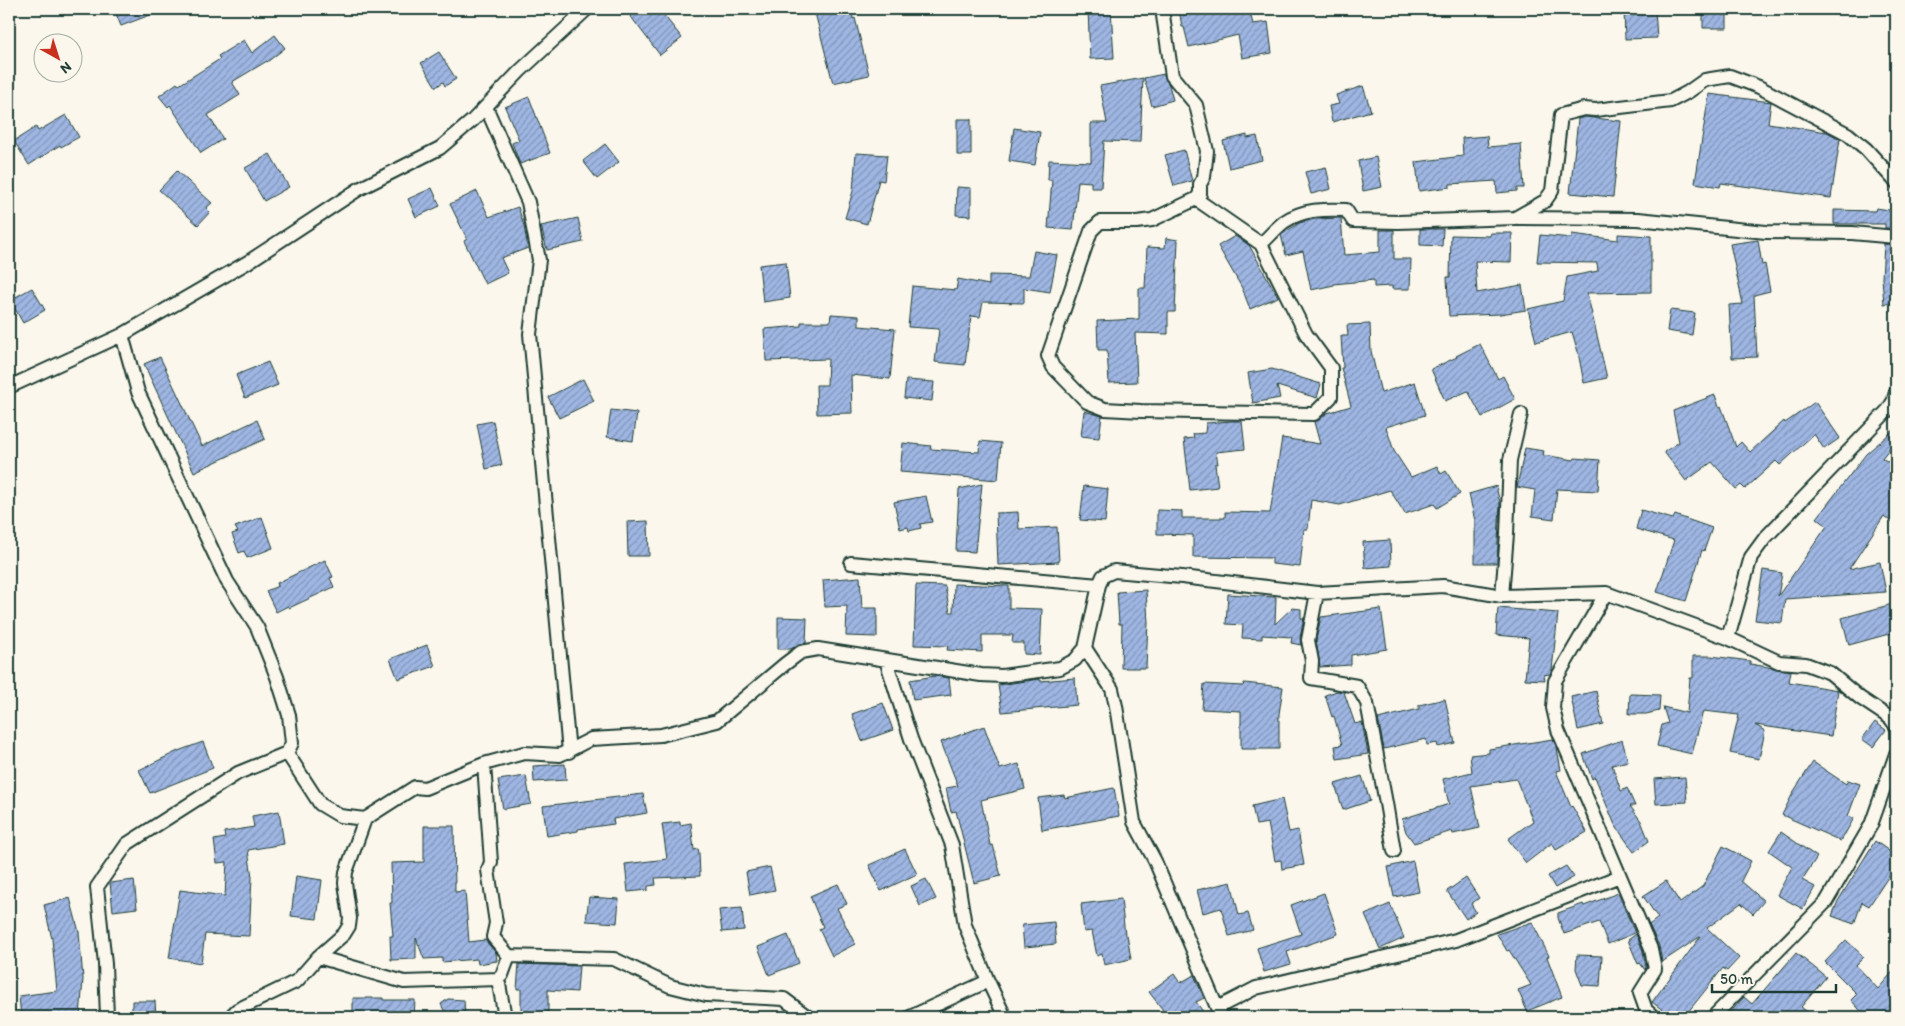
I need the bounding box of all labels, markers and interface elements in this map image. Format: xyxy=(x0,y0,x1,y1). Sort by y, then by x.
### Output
north arrow xyxy=(32,32,82,82)
text: N xyxy=(57,58,75,77)
scale bar xyxy=(1712,961,1836,993)
text: 50 m xyxy=(1720,970,1753,988)

